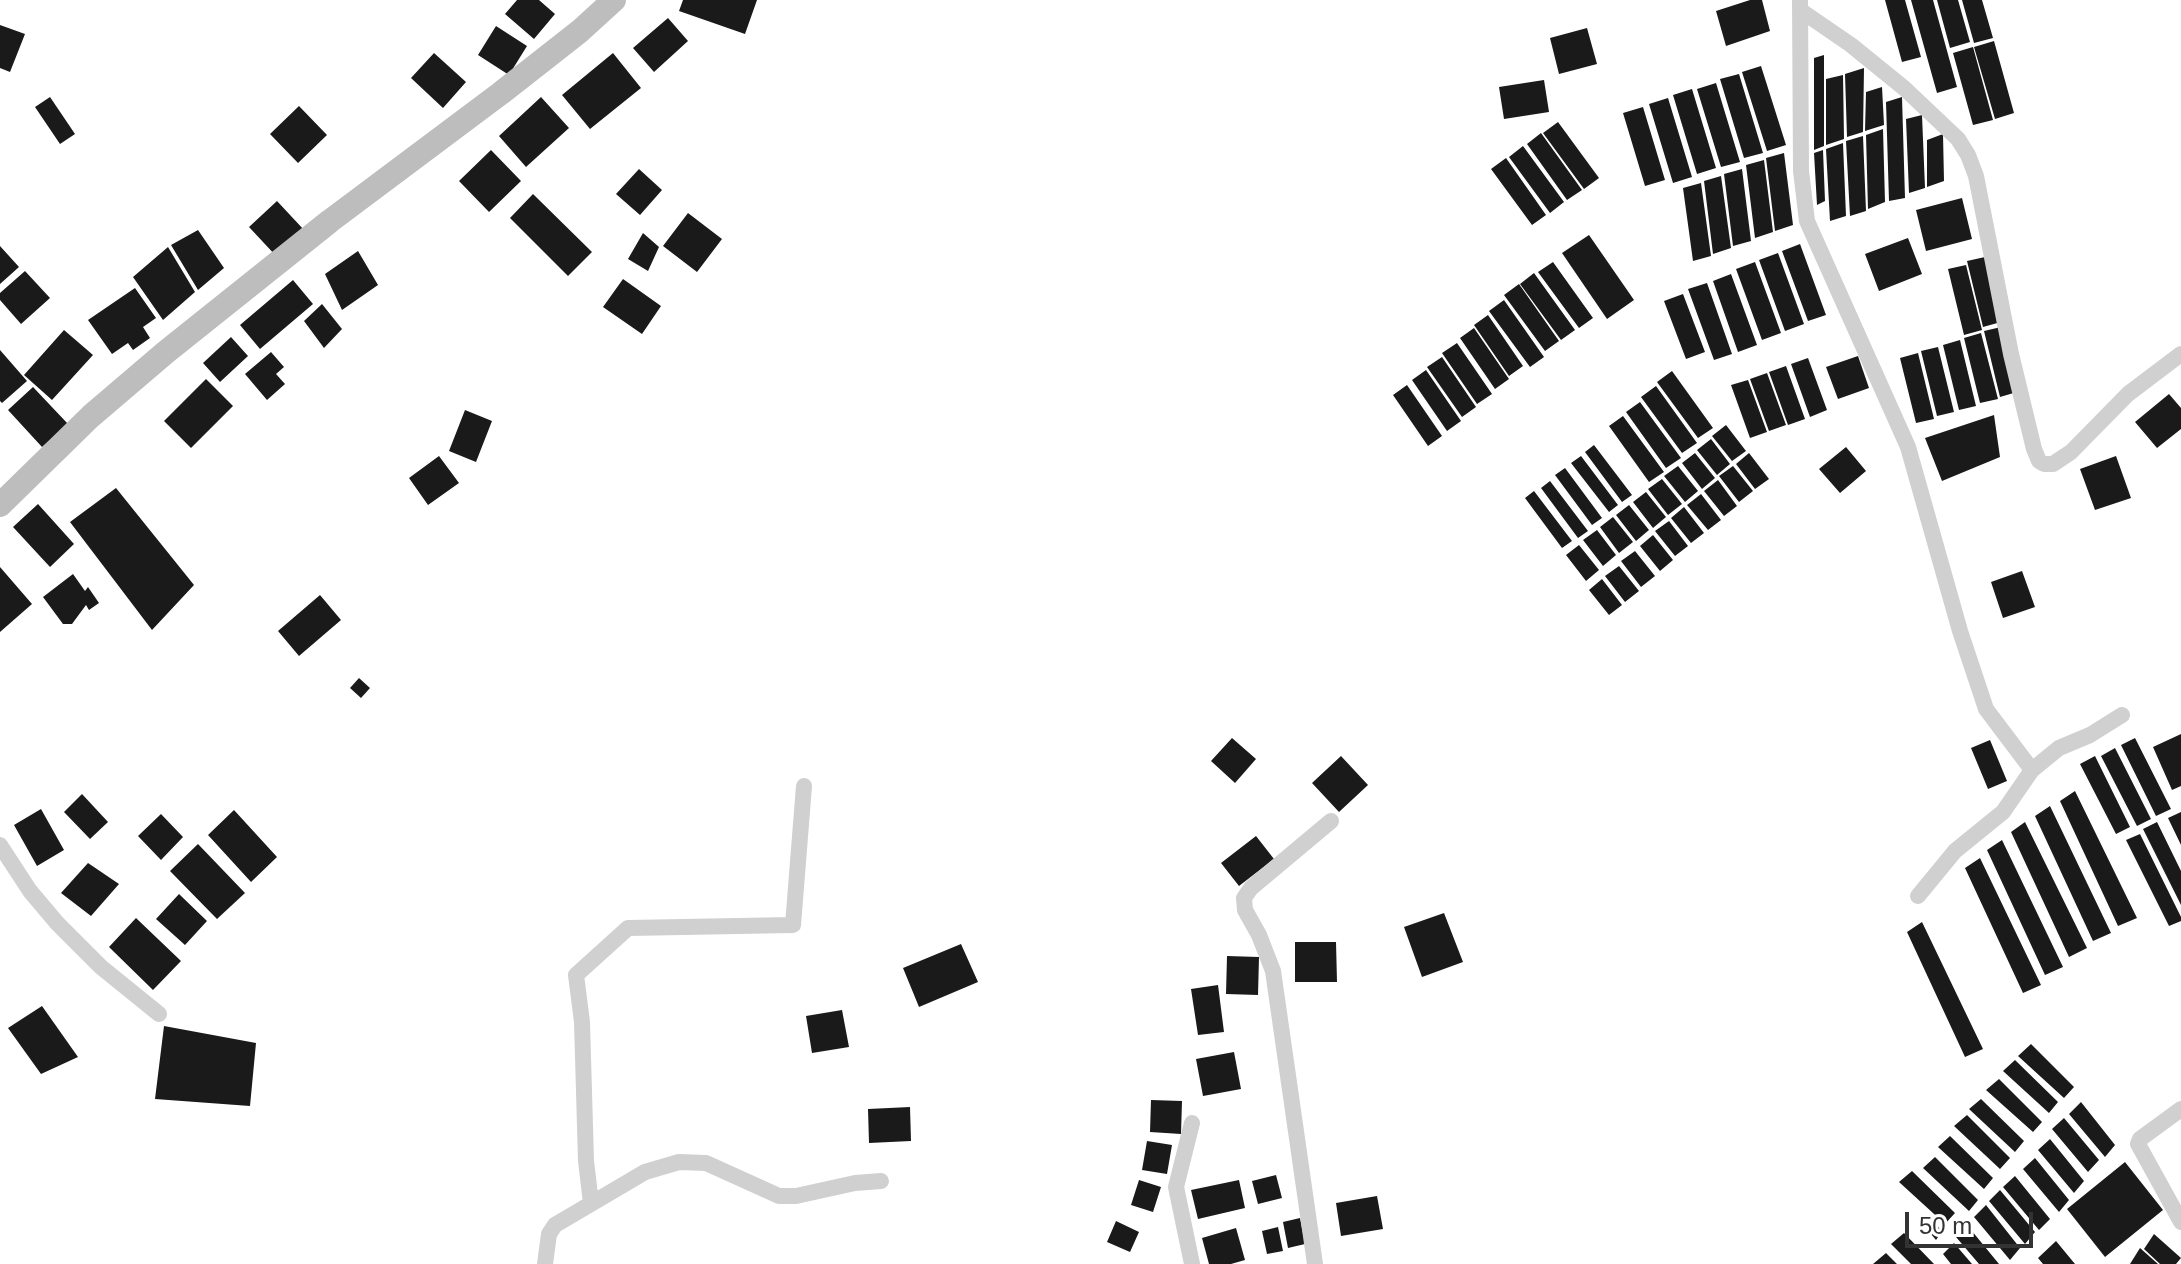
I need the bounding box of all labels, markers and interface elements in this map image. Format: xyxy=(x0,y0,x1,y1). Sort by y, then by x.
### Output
scale bar xyxy=(1909,1196,2037,1246)
text: 50 m xyxy=(1919,1212,1972,1239)

